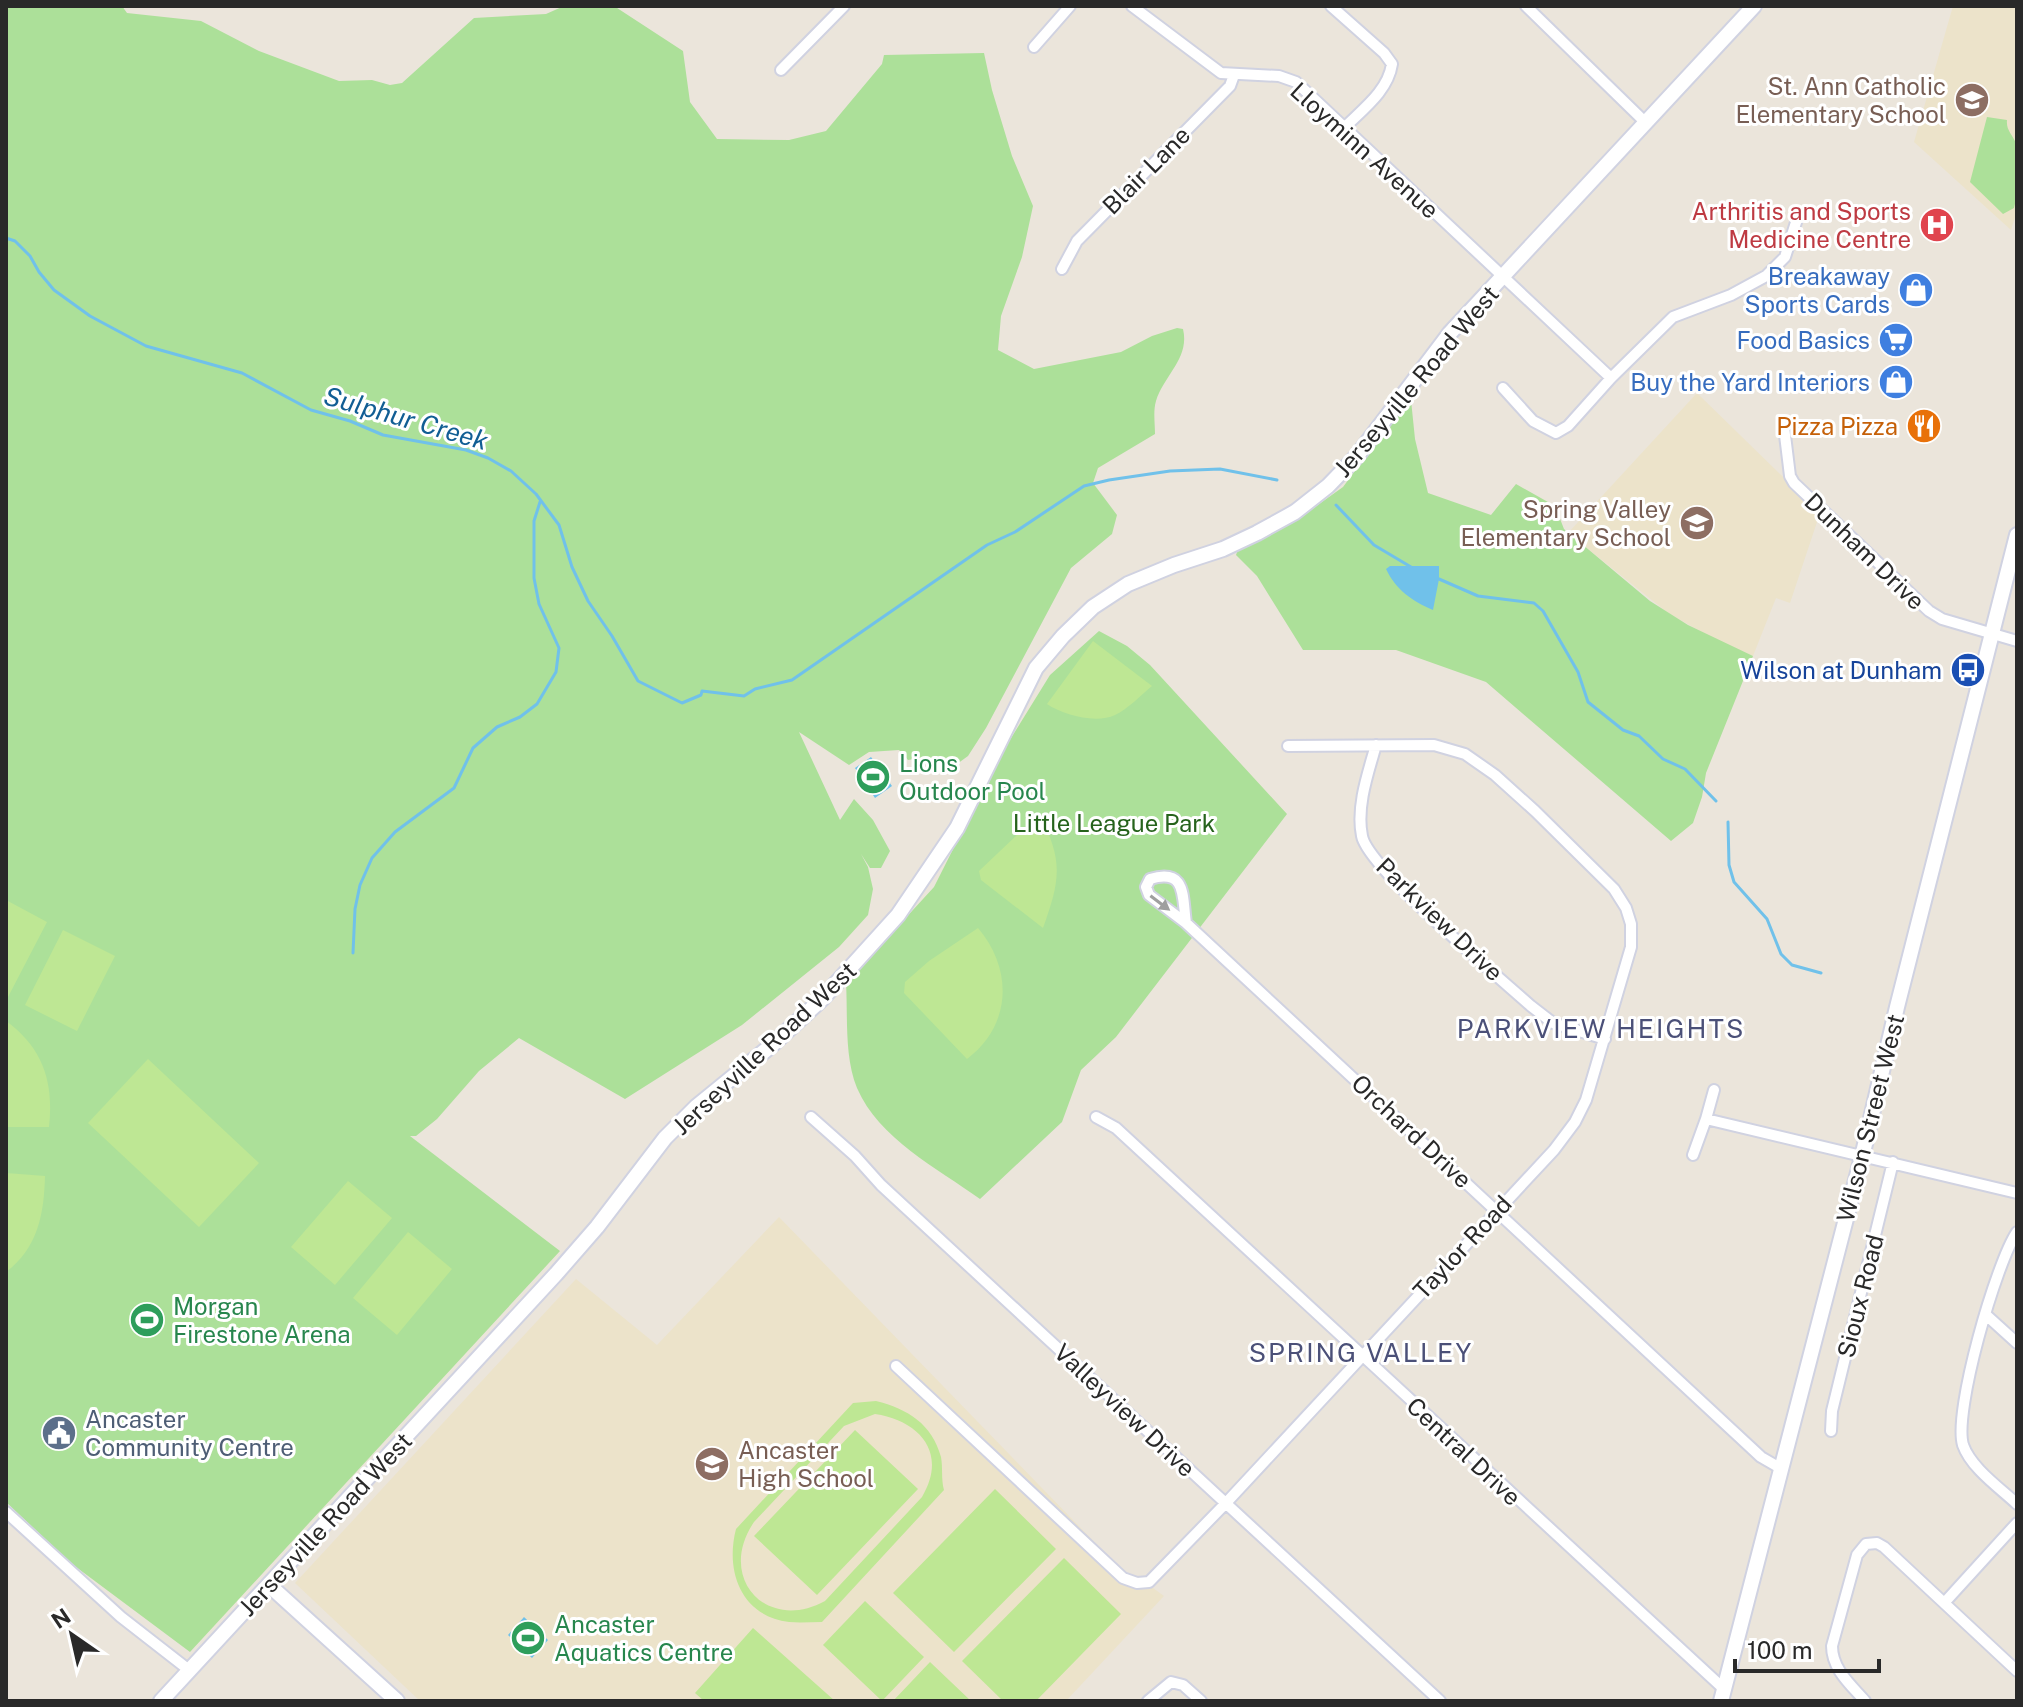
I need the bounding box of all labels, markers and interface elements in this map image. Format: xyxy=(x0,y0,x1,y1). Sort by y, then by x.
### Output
place label: St. Ann Catholic Elementary School xyxy=(1735,72,1946,128)
street label: Lloyminn Avenue xyxy=(1285,76,1445,224)
school or university icon: St. Ann Catholic Elementary School xyxy=(1953,81,1991,119)
street label: Blair Lane xyxy=(1096,120,1196,220)
place label: Arthritis and Sports Medicine Centre xyxy=(1692,197,1911,253)
hospital icon: Arthritis and Sports Medicine Centre xyxy=(1918,206,1956,244)
place label: Breakaway Sports Cards xyxy=(1745,262,1890,318)
shop icon: Breakaway Sports Cards xyxy=(1897,271,1935,309)
street label: Jerseyville Road West xyxy=(1328,280,1504,482)
supermarket icon: Food Basics xyxy=(1877,321,1915,359)
place label: Food Basics xyxy=(1736,326,1870,354)
shop icon: Buy the Yard Interiors xyxy=(1877,363,1915,401)
place label: Buy the Yard Interiors xyxy=(1630,368,1870,396)
water label: Sulphur Creek xyxy=(320,380,492,456)
restaurant icon: Pizza Pizza xyxy=(1905,407,1943,445)
place label: Pizza Pizza xyxy=(1776,412,1898,440)
street label: Dunham Drive xyxy=(1799,487,1931,615)
place label: Spring Valley Elementary School xyxy=(1460,495,1671,551)
school or university icon: Spring Valley Elementary School xyxy=(1678,504,1716,542)
bus stop icon: Wilson at Dunham xyxy=(1949,651,1987,689)
place label: Wilson at Dunham xyxy=(1740,656,1942,684)
place label: Lions Outdoor Pool xyxy=(899,749,1046,805)
sports icon: Lions Outdoor Pool xyxy=(854,758,892,796)
park label: Little League Park xyxy=(1013,809,1215,837)
street label: Parkview Drive xyxy=(1371,852,1509,986)
one-way arrow xyxy=(1150,895,1171,911)
street label: Jerseyville Road West xyxy=(666,956,862,1140)
street label: Wilson Street West xyxy=(1831,1011,1909,1225)
district label: PARKVIEW HEIGHTS xyxy=(1457,1013,1745,1044)
street label: Orchard Drive xyxy=(1346,1068,1478,1194)
street label: Taylor Road xyxy=(1407,1190,1517,1304)
street label: Sioux Road xyxy=(1831,1232,1889,1360)
place label: Morgan Firestone Arena xyxy=(173,1292,351,1348)
sports icon: Morgan Firestone Arena xyxy=(128,1301,166,1339)
district label: SPRING VALLEY xyxy=(1249,1337,1473,1368)
street label: Valleyview Drive xyxy=(1049,1338,1201,1482)
street label: Central Drive xyxy=(1401,1391,1527,1511)
place label: Ancaster Community Centre xyxy=(85,1405,294,1461)
public building icon: Ancaster Community Centre xyxy=(40,1414,78,1452)
street label: Jerseyville Road West xyxy=(233,1426,417,1622)
place label: Ancaster High School xyxy=(738,1436,874,1492)
school or university icon: Ancaster High School xyxy=(693,1445,731,1483)
north arrow xyxy=(32,1595,112,1675)
text: N xyxy=(46,1603,75,1634)
place label: Ancaster Aquatics Centre xyxy=(554,1610,733,1666)
sports icon: Ancaster Aquatics Centre xyxy=(509,1619,547,1657)
scale bar xyxy=(1735,1623,1879,1673)
text: 100 m xyxy=(1747,1636,1813,1664)

